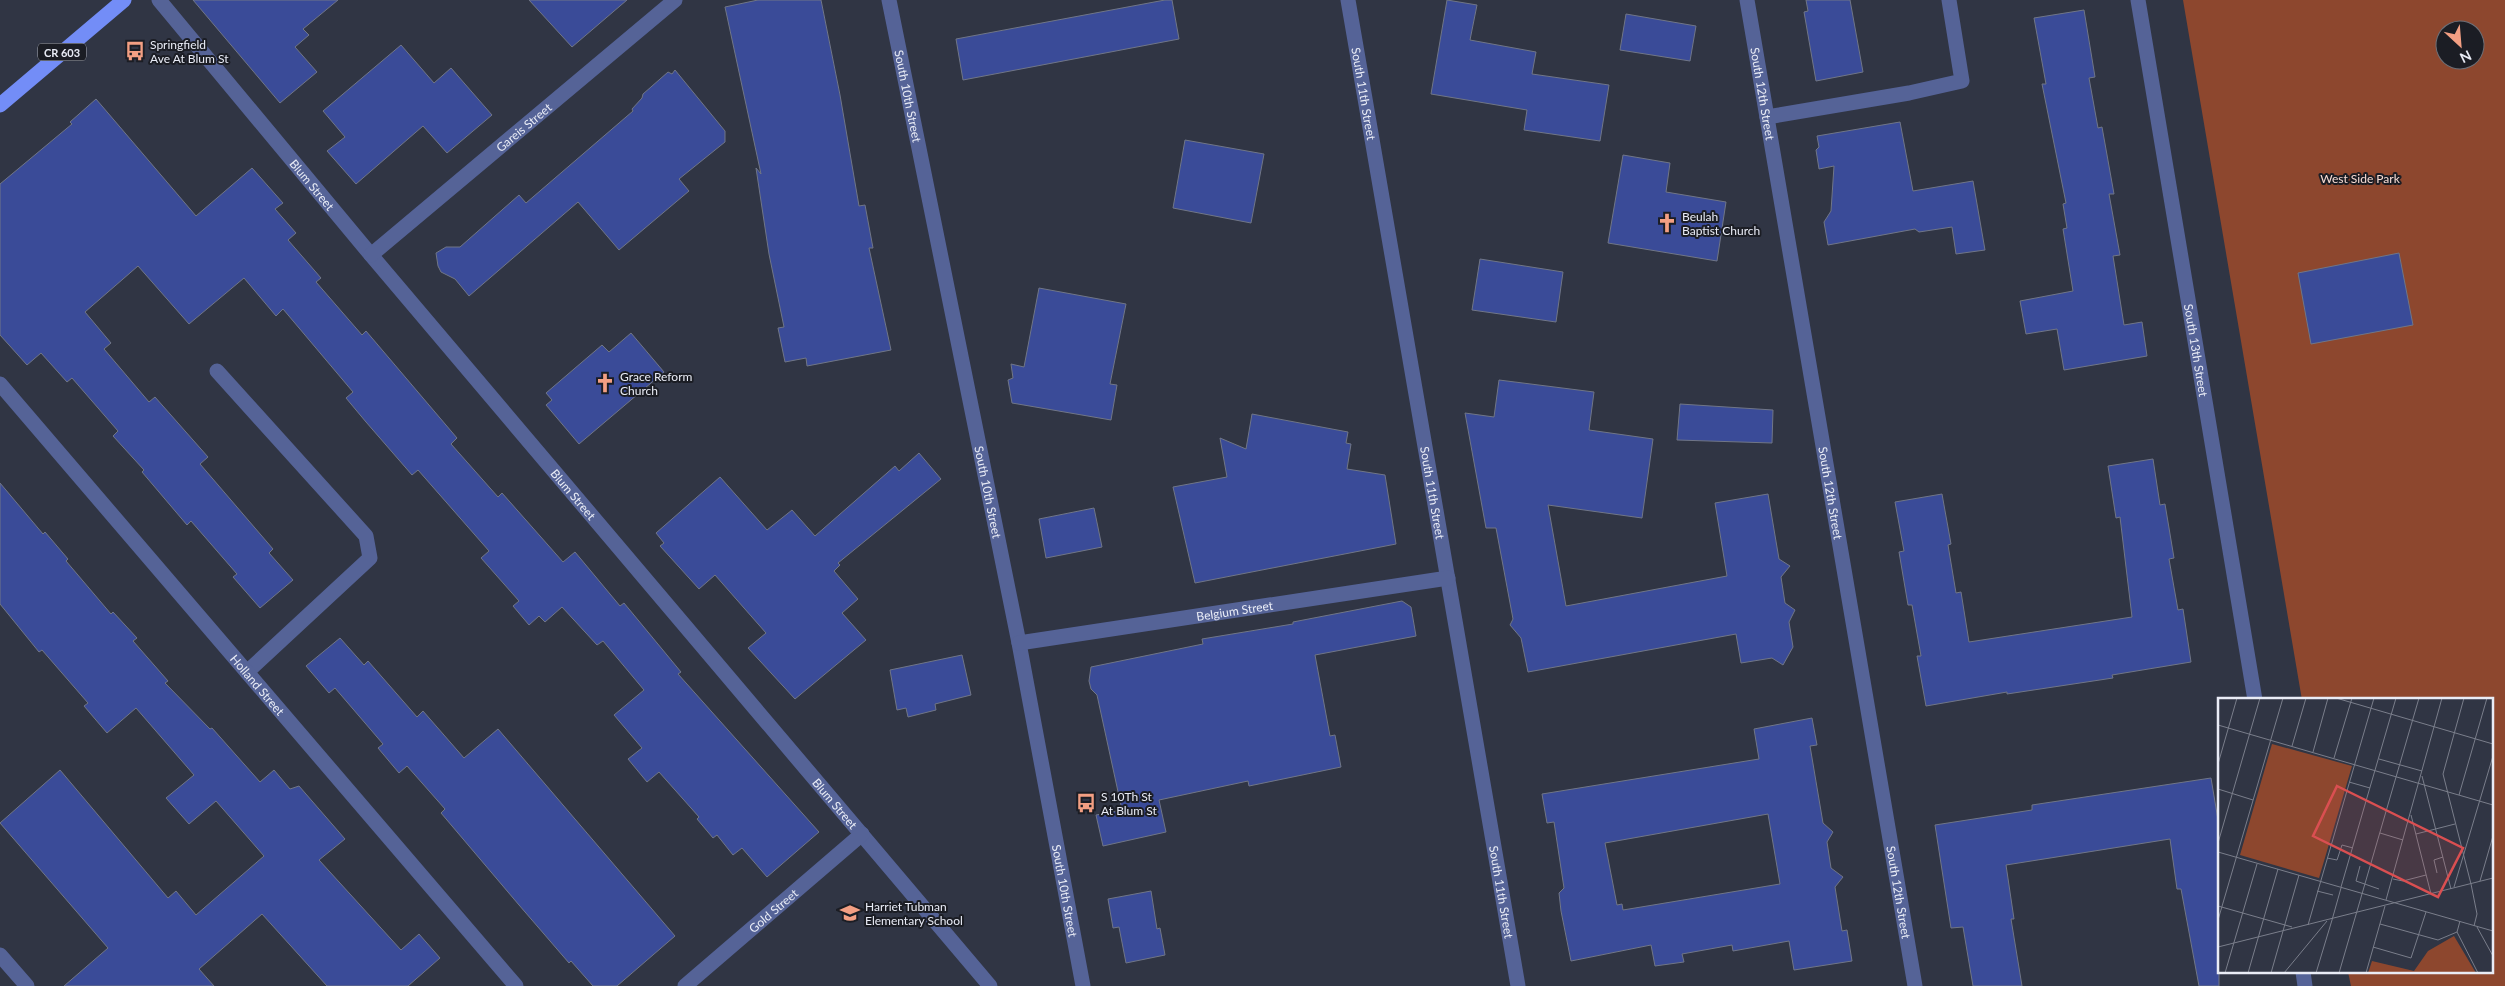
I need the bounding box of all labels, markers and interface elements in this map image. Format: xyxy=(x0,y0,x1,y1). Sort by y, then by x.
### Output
north arrow xyxy=(2435,20,2485,70)
place label: Springfield Ave At Blum St xyxy=(150,37,229,66)
bus stop icon: Springfield Ave At Blum St xyxy=(124,40,146,62)
road number: CR 603 xyxy=(38,44,86,61)
street label: South 11th Street xyxy=(1349,46,1380,142)
street label: South 12th Street xyxy=(1748,46,1778,142)
text: N xyxy=(2457,47,2474,67)
street label: South 10th Street xyxy=(892,49,925,144)
street label: Gareis Street xyxy=(493,99,555,155)
street label: Blum Street xyxy=(287,156,338,214)
park label: West Side Park xyxy=(2320,171,2401,186)
place label: Beulah Baptist Church xyxy=(1682,209,1760,238)
church icon: Beulah Baptist Church xyxy=(1656,212,1678,234)
street label: South 13th Street xyxy=(2181,303,2212,398)
place label: Grace Reform Church xyxy=(620,369,693,398)
church icon: Grace Reform Church xyxy=(594,372,616,394)
street label: South 10th Street xyxy=(972,445,1005,540)
street label: South 11th Street xyxy=(1418,445,1448,541)
street label: South 12th Street xyxy=(1816,445,1846,541)
street label: Blum Street xyxy=(548,466,600,523)
street label: Belgium Street xyxy=(1195,597,1275,624)
street label: Holland Street xyxy=(227,651,288,719)
inset map xyxy=(2218,698,2492,974)
street label: Blum Street xyxy=(810,775,861,832)
place label: S 10Th St At Blum St xyxy=(1101,789,1157,818)
bus stop icon: S 10Th St At Blum St xyxy=(1075,792,1097,814)
street label: South 10th Street xyxy=(1049,843,1081,939)
street label: South 11th Street xyxy=(1486,844,1517,940)
street label: South 12th Street xyxy=(1884,845,1914,940)
street label: Gold Street xyxy=(745,885,801,936)
place label: Harriet Tubman Elementary School xyxy=(865,899,963,928)
school or university icon: Harriet Tubman Elementary School xyxy=(839,902,861,924)

